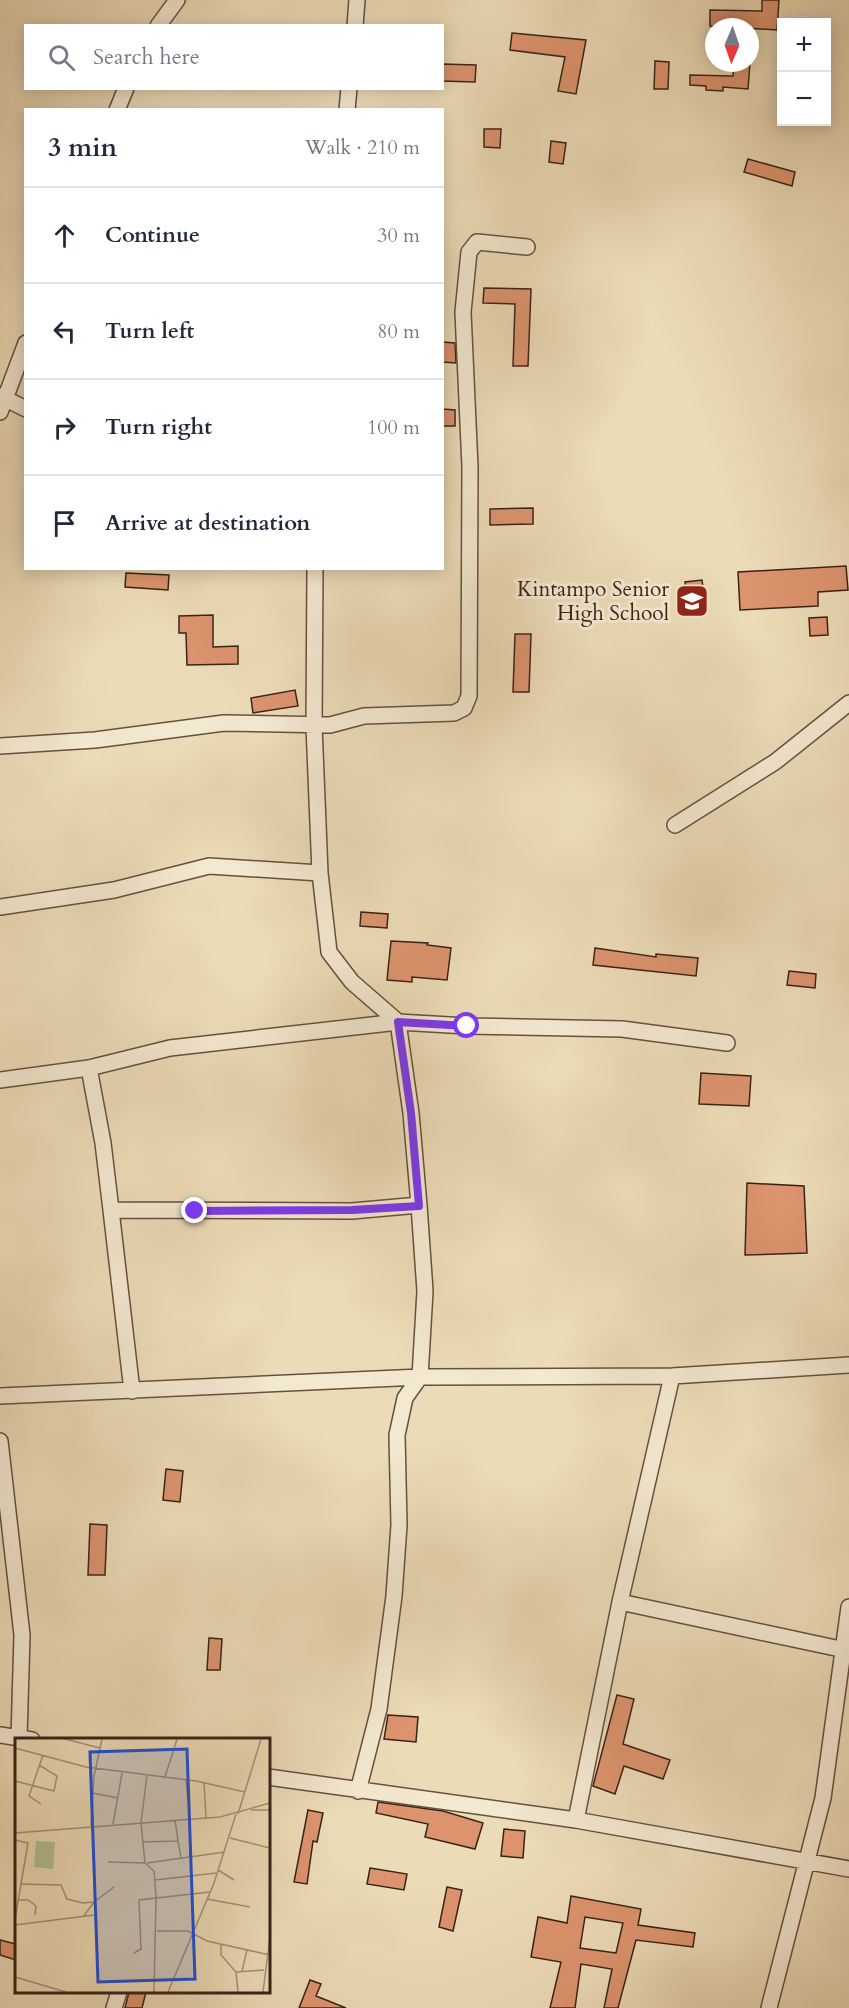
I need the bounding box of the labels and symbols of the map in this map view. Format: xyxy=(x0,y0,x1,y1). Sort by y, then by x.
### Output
north arrow xyxy=(705,18,759,72)
place label: Kintampo Senior High School xyxy=(517,575,669,628)
school or university icon: Kintampo Senior High School xyxy=(674,583,710,619)
route start xyxy=(453,1012,479,1038)
route end xyxy=(181,1197,207,1223)
inset map xyxy=(15,1738,270,1993)

